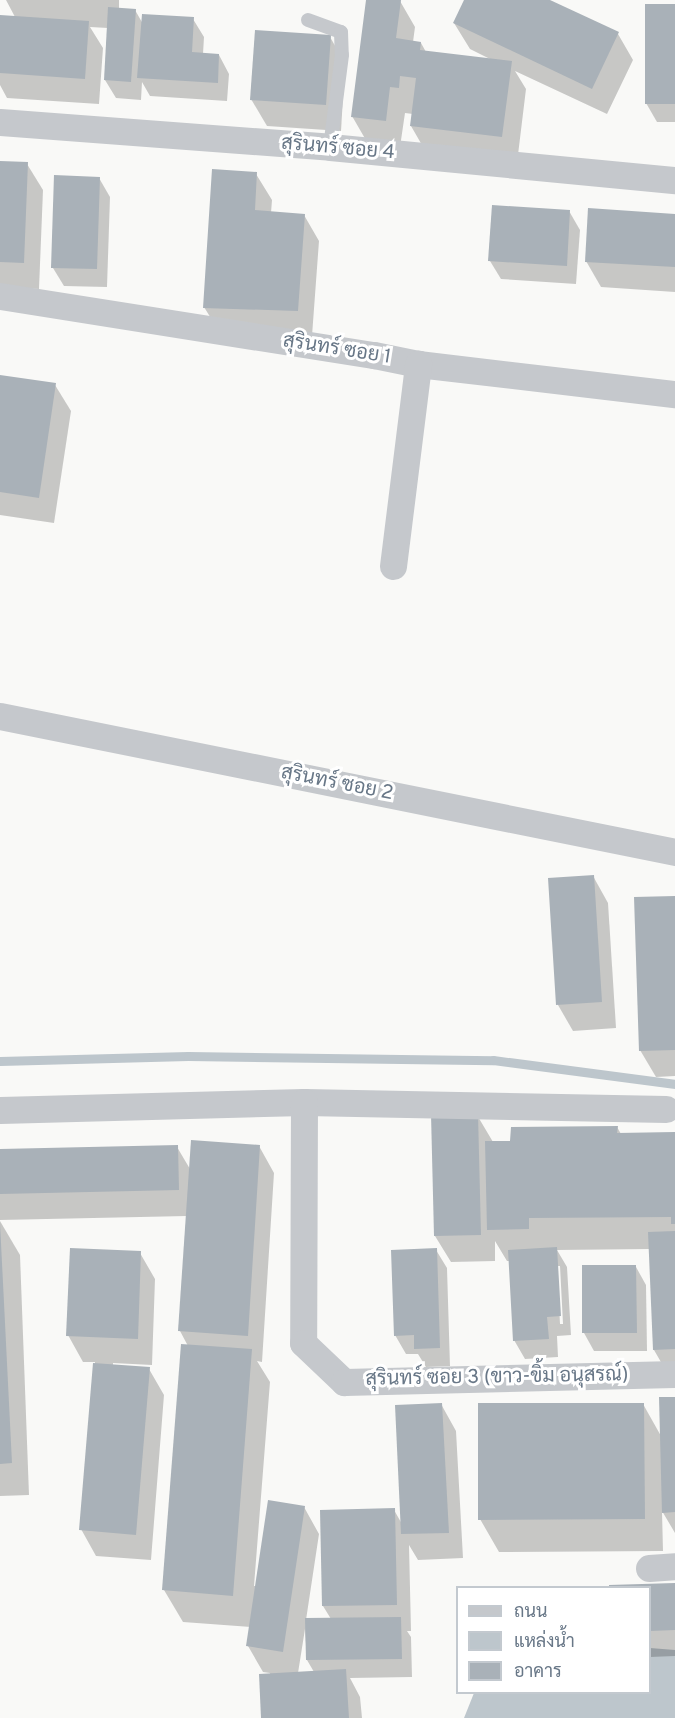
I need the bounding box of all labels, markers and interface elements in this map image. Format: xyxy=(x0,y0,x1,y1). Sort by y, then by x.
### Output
street label: สุรินทร์ ซอย 4 xyxy=(280,132,396,166)
street label: สุรินทร์ ซอย 1 xyxy=(281,330,393,370)
street label: สุรินทร์ ซอย 2 xyxy=(279,761,395,807)
street label: สุรินทร์ ซอย 3 (ขาว-ขิ้ม อนุสรณ์) xyxy=(365,1364,629,1392)
legend xyxy=(456,1586,651,1694)
text: ถนน xyxy=(514,1601,547,1624)
text: แหล่งน้ำ xyxy=(514,1631,575,1654)
text: อาคาร xyxy=(514,1661,562,1684)

